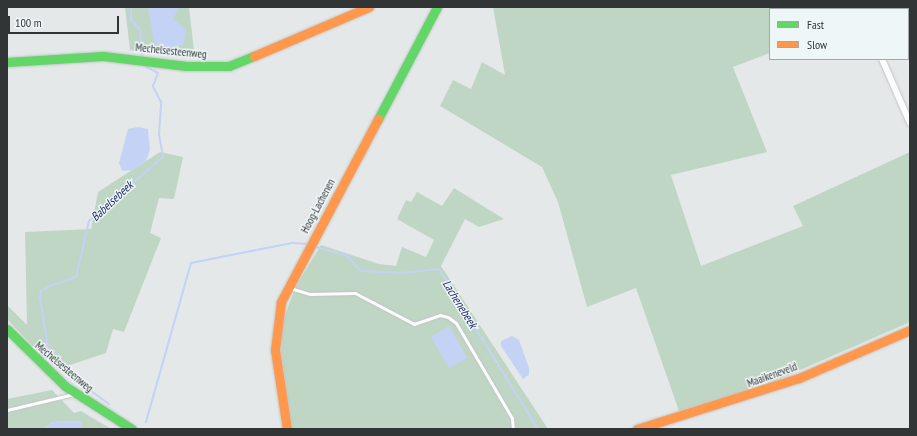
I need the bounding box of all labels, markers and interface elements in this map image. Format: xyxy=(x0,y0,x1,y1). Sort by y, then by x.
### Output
scale bar xyxy=(10,8,121,34)
legend xyxy=(769,8,909,60)
text: 100 m xyxy=(15,15,42,30)
text: Fast xyxy=(807,17,824,32)
text: Slow xyxy=(807,37,827,52)
street label: Mechelsesteenweg xyxy=(135,41,207,61)
street label: Hoog-Lachenen xyxy=(298,177,338,235)
water label: Babelsebeek xyxy=(88,178,136,224)
water label: Lachenebeek xyxy=(440,277,480,331)
street label: Mechelsesteenweg xyxy=(32,339,96,395)
street label: Maaikeneveld xyxy=(745,360,799,390)

